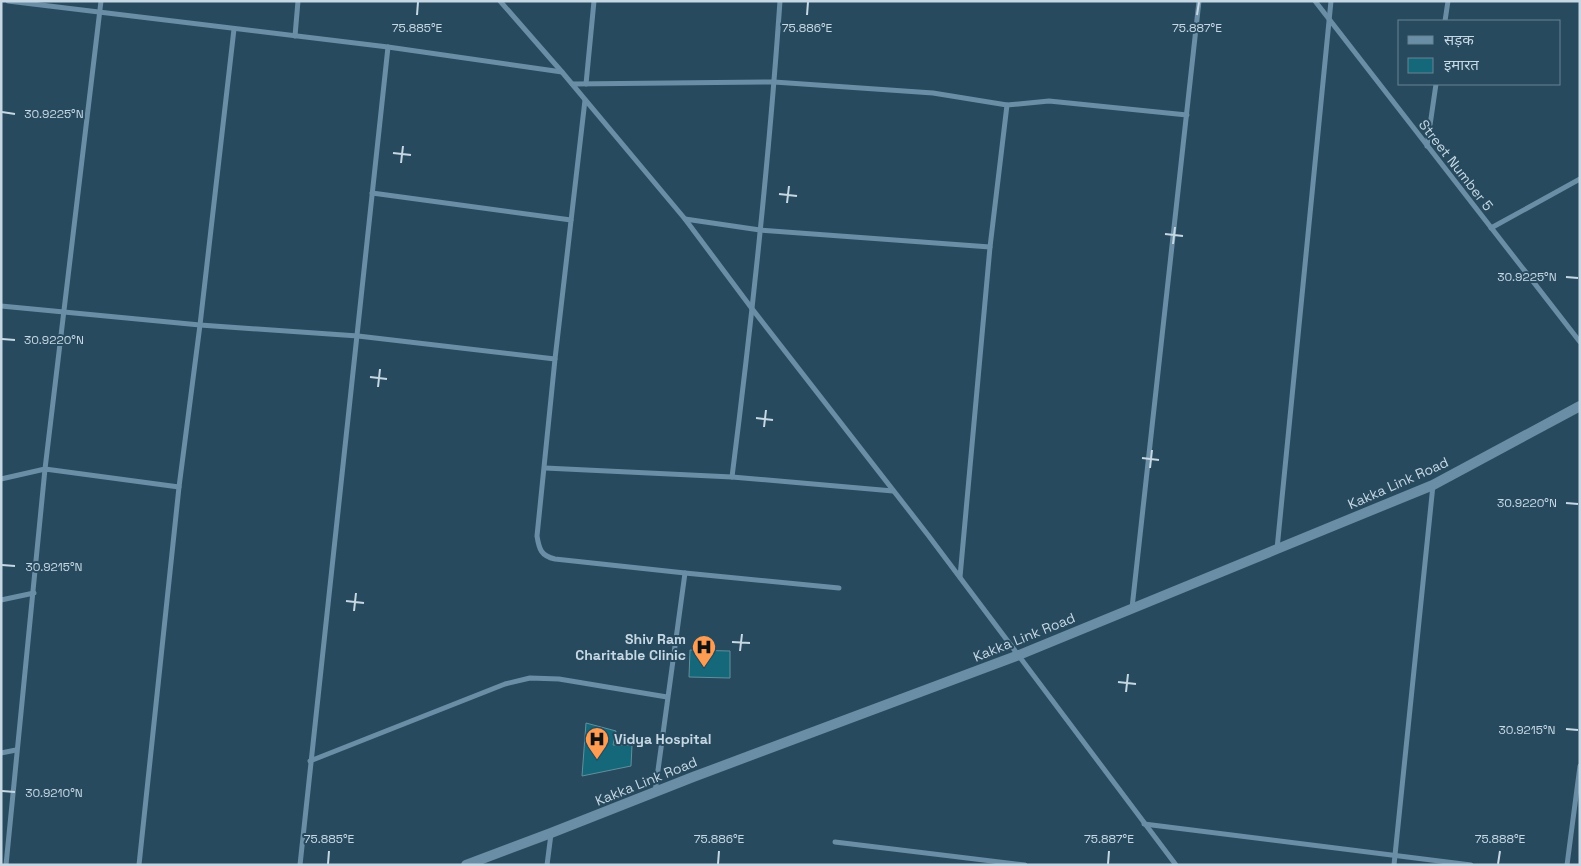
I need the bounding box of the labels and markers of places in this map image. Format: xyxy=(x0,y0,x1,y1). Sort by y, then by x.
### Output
place label: Shiv Ram Charitable Clinic xyxy=(575,630,686,664)
hospital icon: Shiv Ram Charitable Clinic xyxy=(691,634,717,668)
hospital icon: Vidya Hospital xyxy=(584,726,610,760)
place label: Vidya Hospital xyxy=(614,730,712,748)

